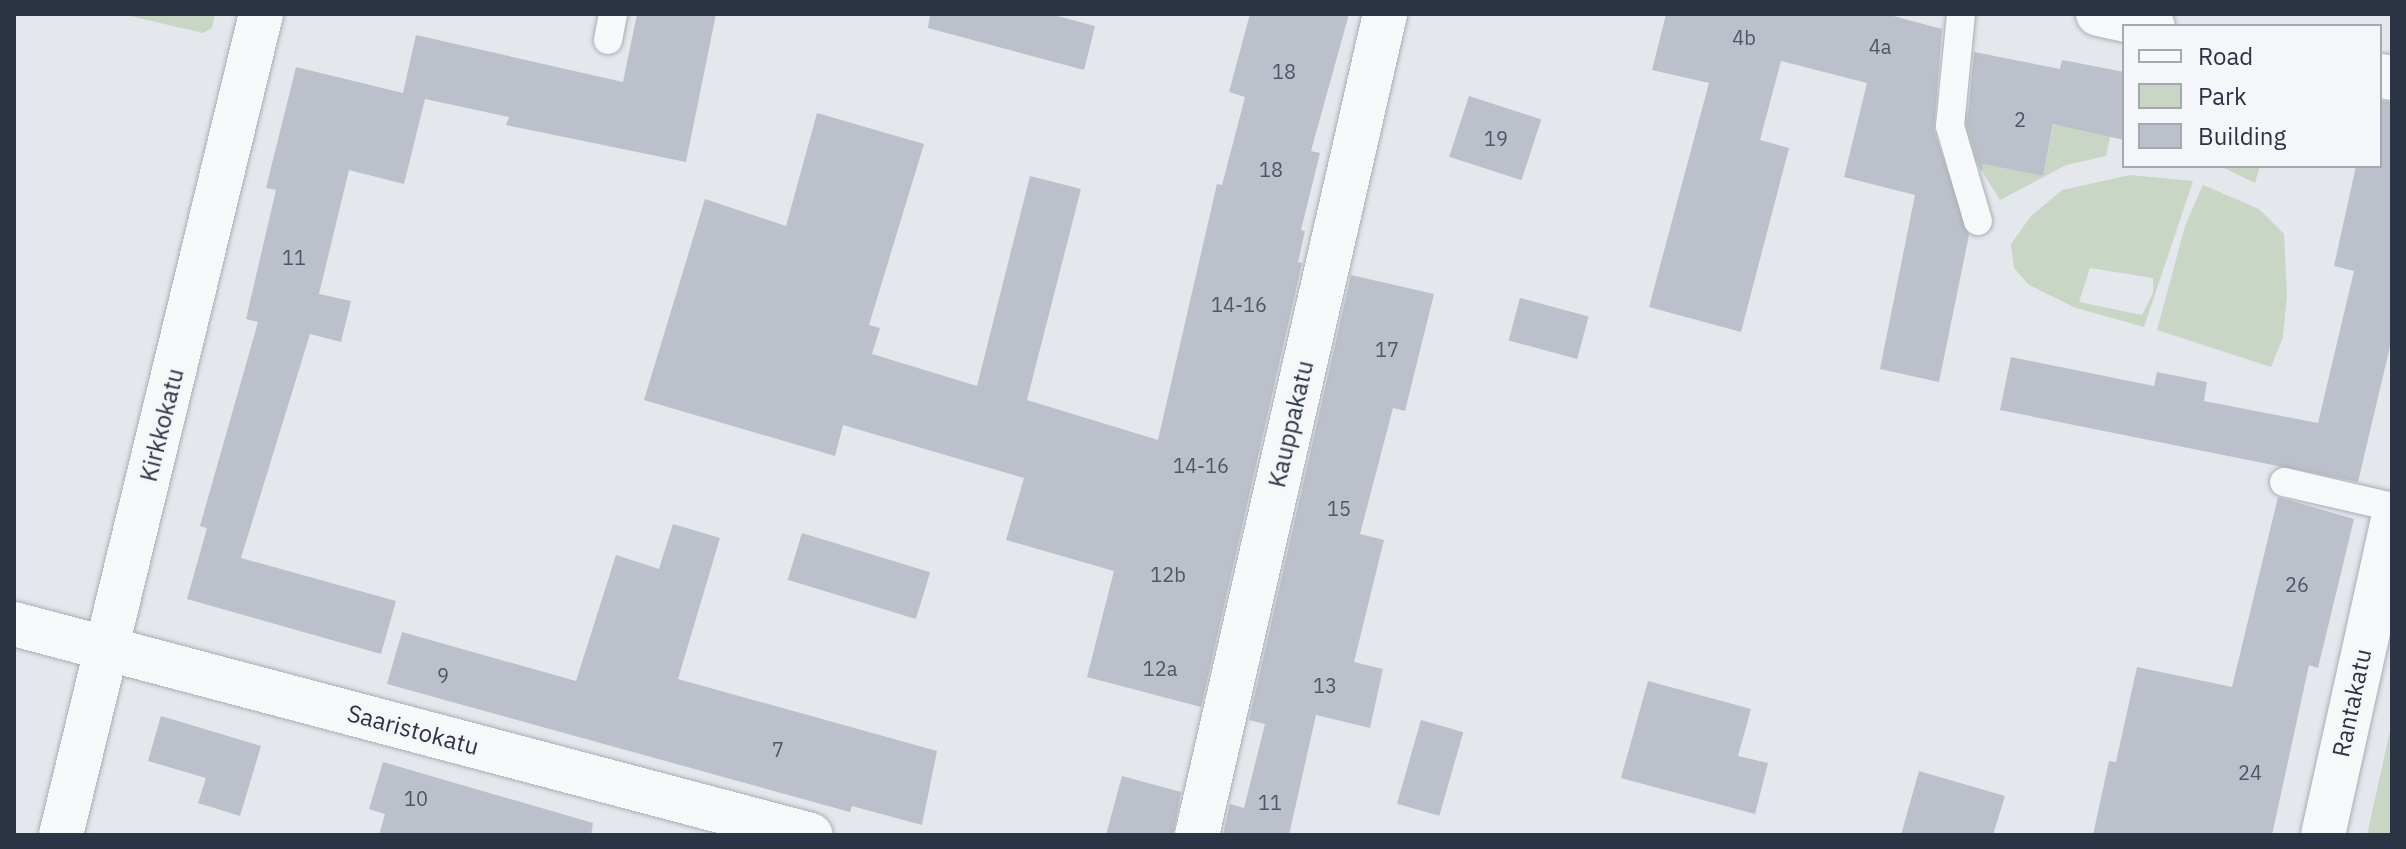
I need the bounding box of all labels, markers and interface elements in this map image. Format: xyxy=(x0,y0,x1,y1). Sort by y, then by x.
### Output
legend xyxy=(2122,24,2382,168)
house number: 4b xyxy=(1732,25,1756,49)
house number: 4a xyxy=(1869,34,1891,58)
text: Road xyxy=(2198,40,2253,72)
house number: 18 xyxy=(1272,59,1296,83)
text: Park xyxy=(2198,80,2247,112)
house number: 2 xyxy=(2014,107,2026,131)
text: Building xyxy=(2198,120,2286,152)
house number: 19 xyxy=(1484,126,1508,150)
house number: 18 xyxy=(1259,157,1283,181)
house number: 11 xyxy=(282,245,306,269)
house number: 14-16 xyxy=(1211,292,1267,316)
house number: 17 xyxy=(1375,337,1399,361)
street label: Kauppakatu xyxy=(1262,358,1320,490)
street label: Kirkkokatu xyxy=(134,365,190,485)
house number: 14-16 xyxy=(1173,453,1229,477)
house number: 15 xyxy=(1327,496,1351,520)
house number: 12b xyxy=(1150,562,1186,586)
house number: 26 xyxy=(2285,572,2309,596)
street label: Rantakatu xyxy=(2326,646,2378,760)
house number: 12a xyxy=(1143,656,1177,680)
house number: 9 xyxy=(437,663,449,687)
house number: 13 xyxy=(1313,673,1337,697)
street label: Saaristokatu xyxy=(344,699,482,761)
house number: 7 xyxy=(772,737,784,761)
house number: 24 xyxy=(2238,760,2262,784)
house number: 10 xyxy=(404,786,428,810)
house number: 11 xyxy=(1258,790,1282,814)

